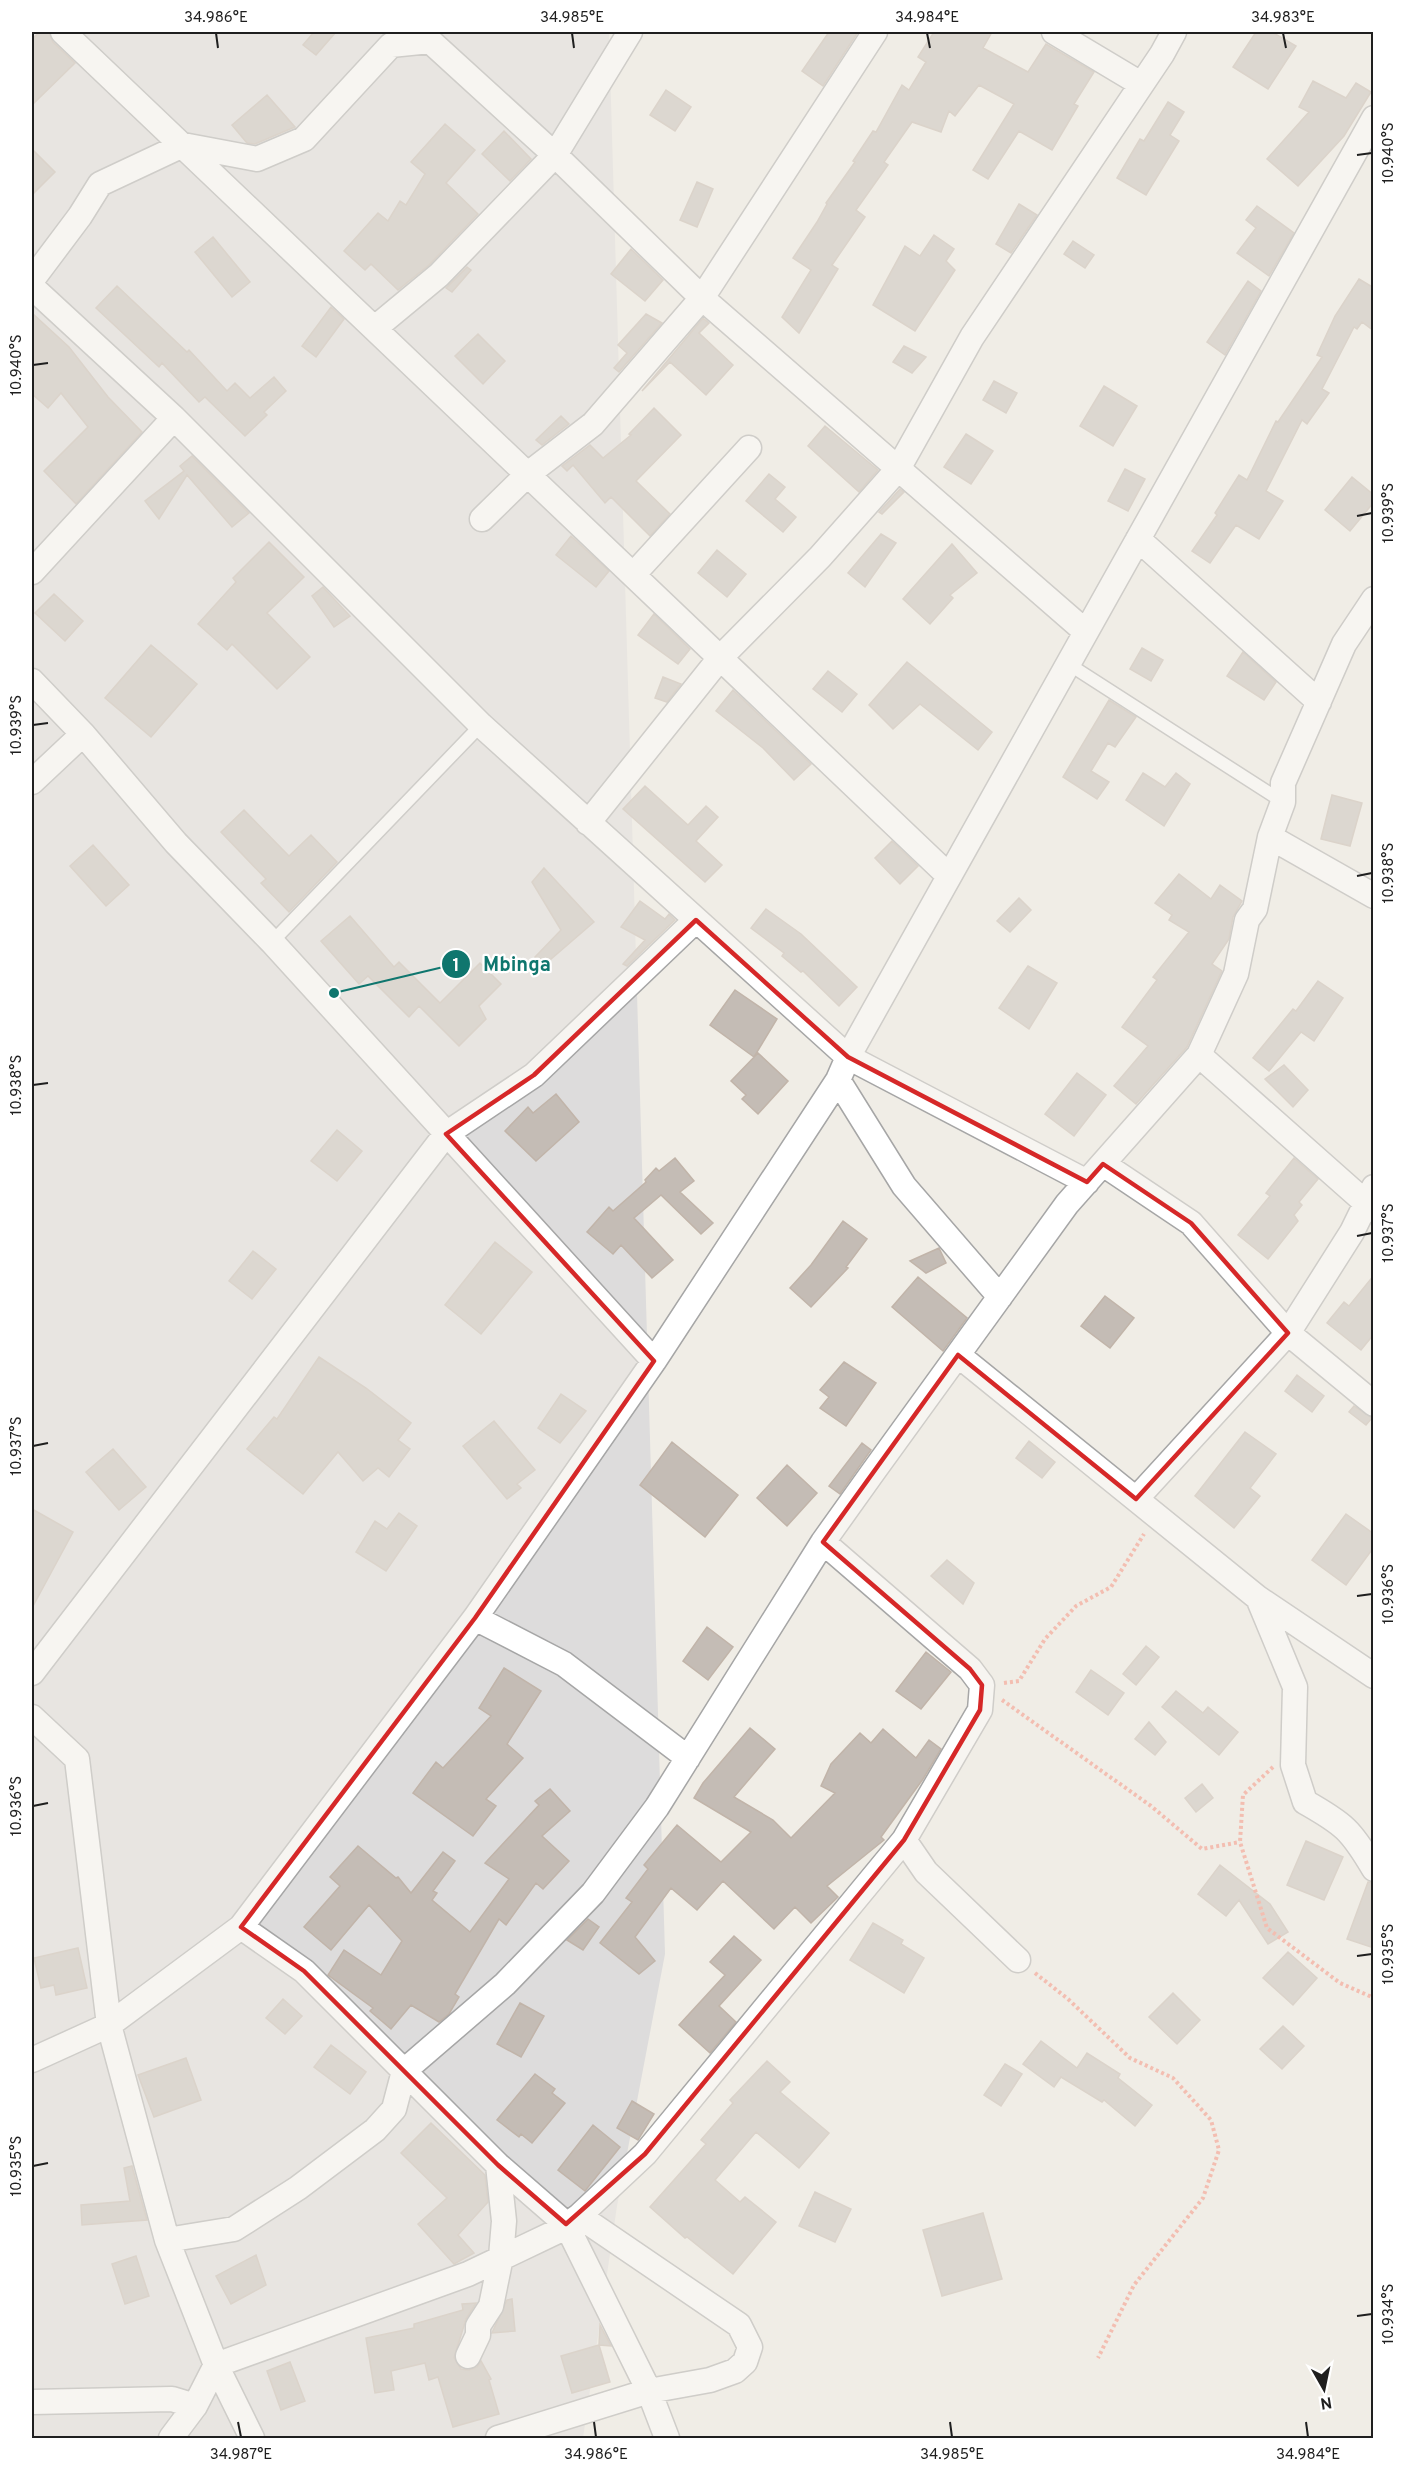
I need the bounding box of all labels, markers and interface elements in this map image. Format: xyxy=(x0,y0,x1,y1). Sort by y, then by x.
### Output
text: 34.986°E xyxy=(184,9,248,28)
text: 34.985°E xyxy=(540,9,604,28)
text: 34.984°E xyxy=(895,9,959,28)
text: 34.983°E xyxy=(1251,9,1315,28)
text: 10.940°S xyxy=(1380,122,1399,184)
text: 10.940°S xyxy=(8,334,27,396)
text: 10.939°S xyxy=(1380,483,1399,543)
text: 10.939°S xyxy=(8,695,27,755)
text: 10.938°S xyxy=(1380,843,1399,903)
callout: Mbinga xyxy=(441,945,563,983)
text: Mbinga xyxy=(483,953,551,979)
text: 1 xyxy=(452,955,460,978)
text: 10.938°S xyxy=(8,1055,27,1115)
text: 10.937°S xyxy=(1380,1203,1399,1263)
text: 10.937°S xyxy=(8,1416,27,1476)
text: 10.936°S xyxy=(1380,1564,1399,1624)
text: 10.936°S xyxy=(8,1776,27,1836)
text: 10.935°S xyxy=(1380,1923,1399,1985)
text: 10.935°S xyxy=(8,2135,27,2197)
text: 10.934°S xyxy=(1380,2283,1399,2345)
north arrow xyxy=(1294,2359,1354,2419)
text: N xyxy=(1319,2391,1333,2413)
text: 34.987°E xyxy=(210,2446,272,2465)
text: 34.986°E xyxy=(564,2446,628,2465)
text: 34.985°E xyxy=(920,2446,984,2465)
text: 34.984°E xyxy=(1276,2446,1340,2465)

